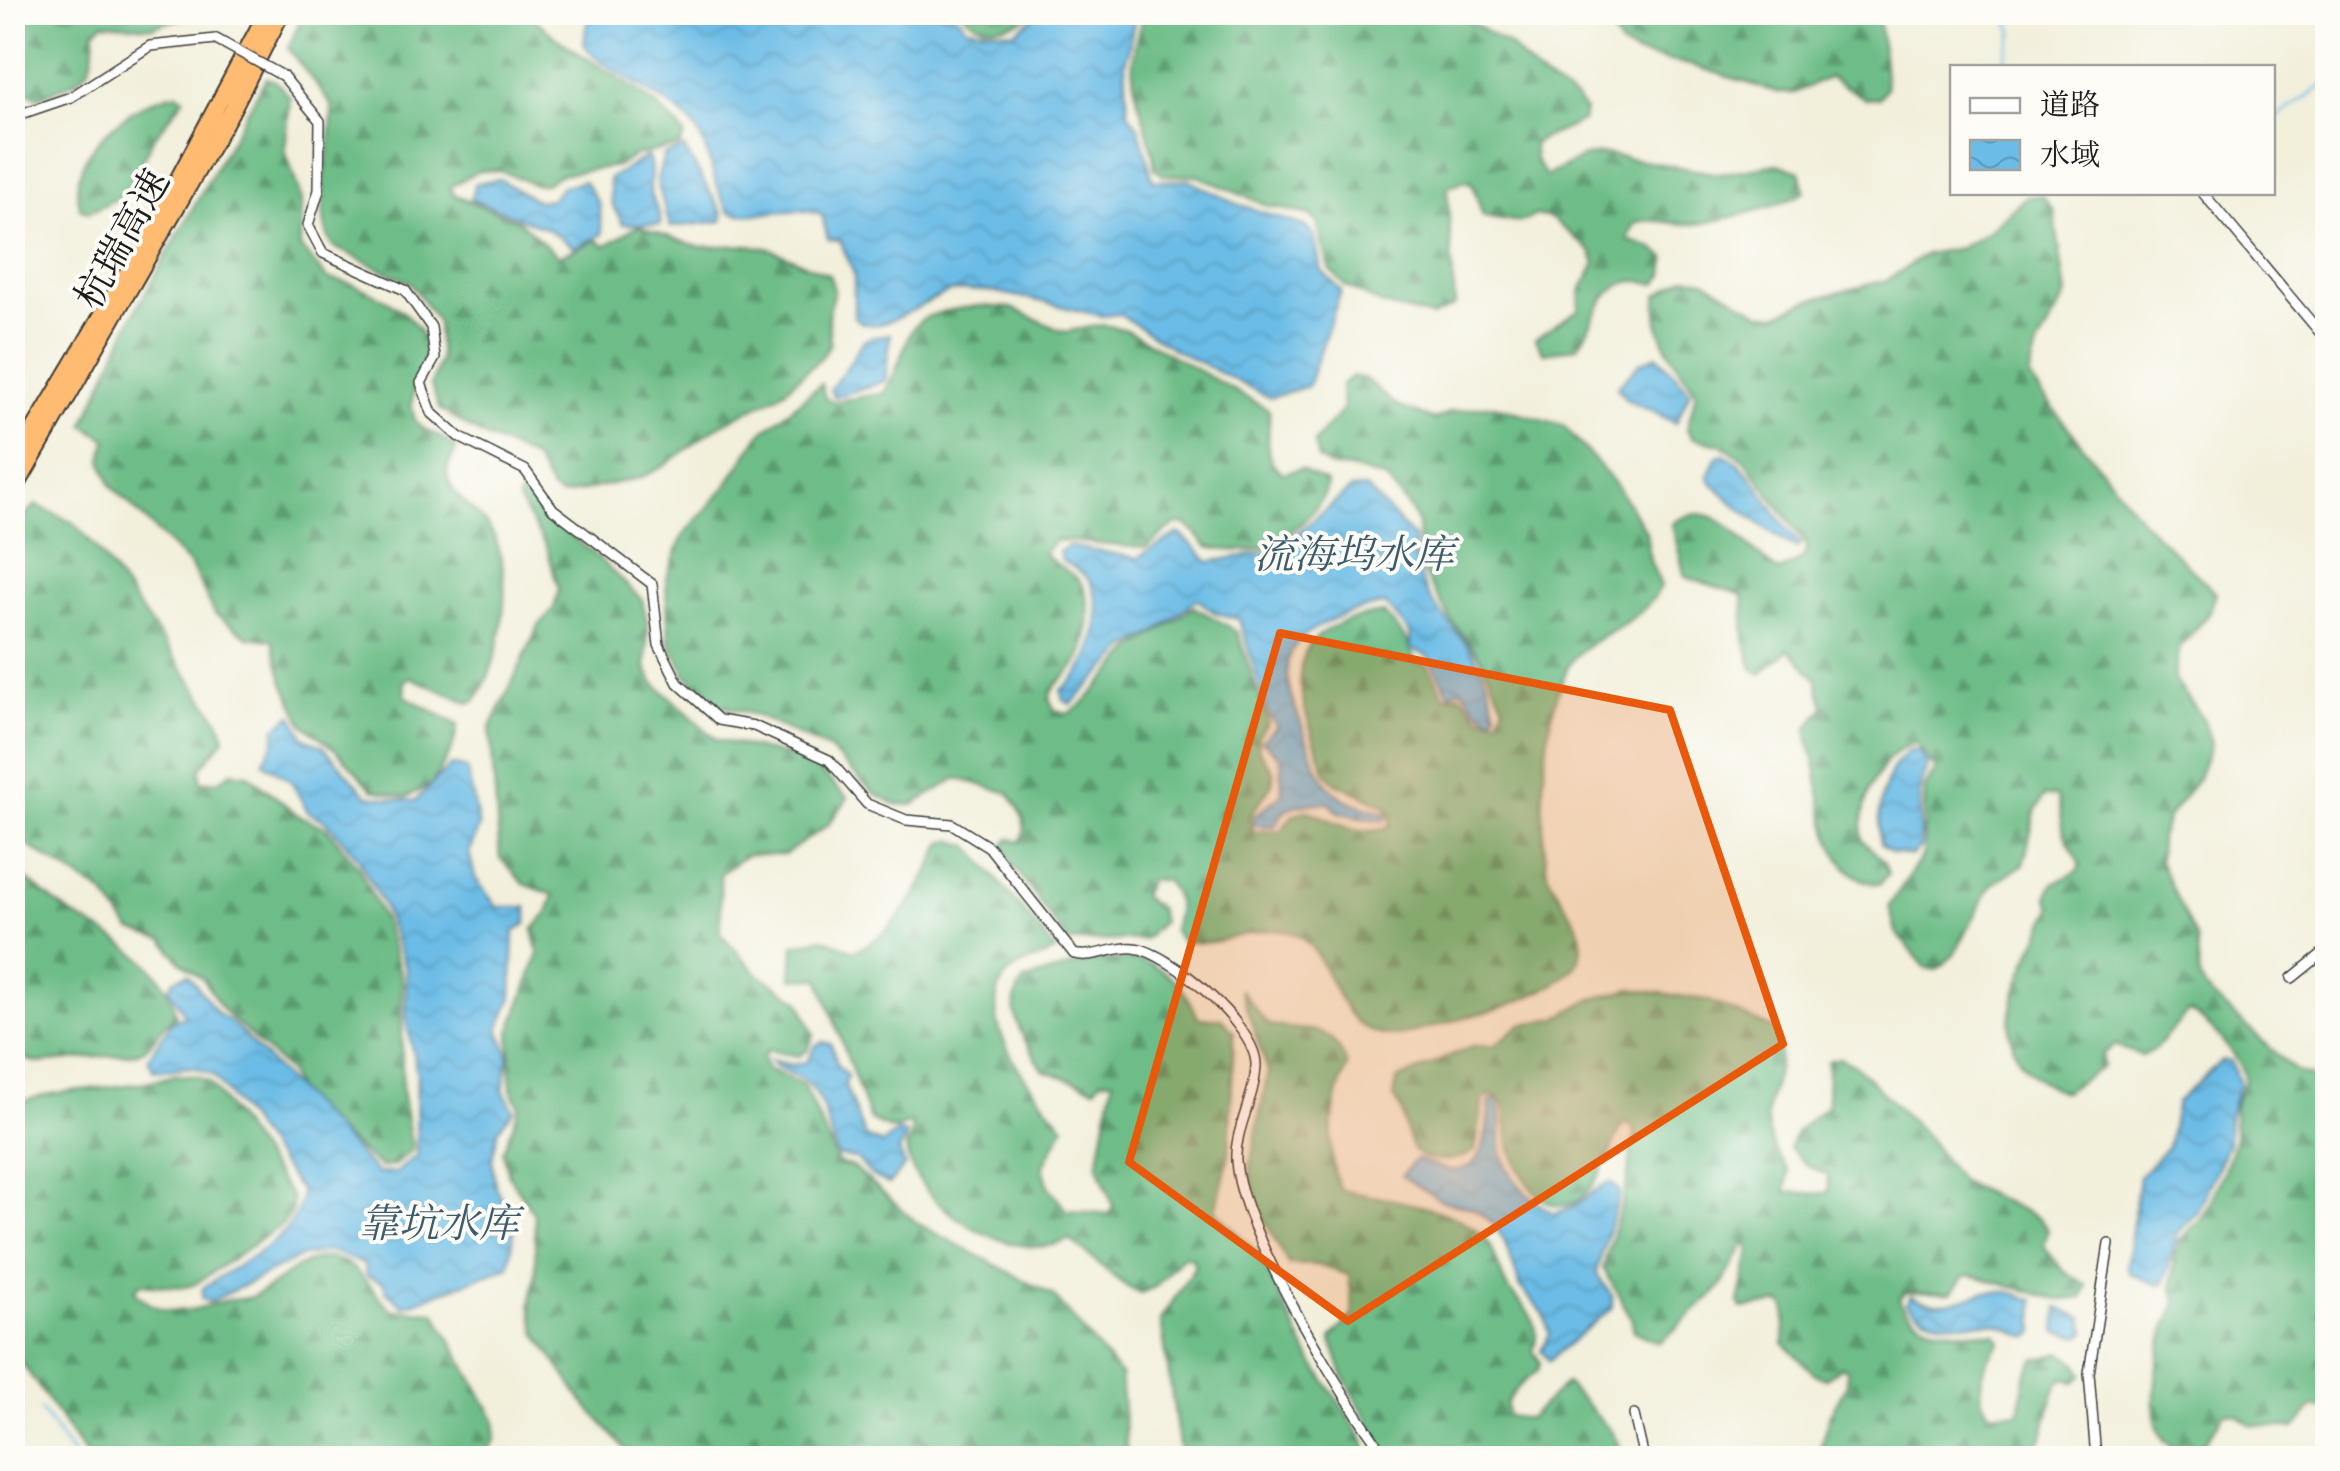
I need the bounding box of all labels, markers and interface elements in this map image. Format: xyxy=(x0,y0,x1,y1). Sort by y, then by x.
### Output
legend xyxy=(1950,65,2275,195)
text: 道路 xyxy=(2040,88,2100,125)
text: 水域 xyxy=(2040,138,2100,175)
street label: 杭瑞高速 xyxy=(66,162,182,318)
water label: 流海坞水库 xyxy=(1254,532,1460,582)
water label: 靠坑水库 xyxy=(359,1201,525,1251)

